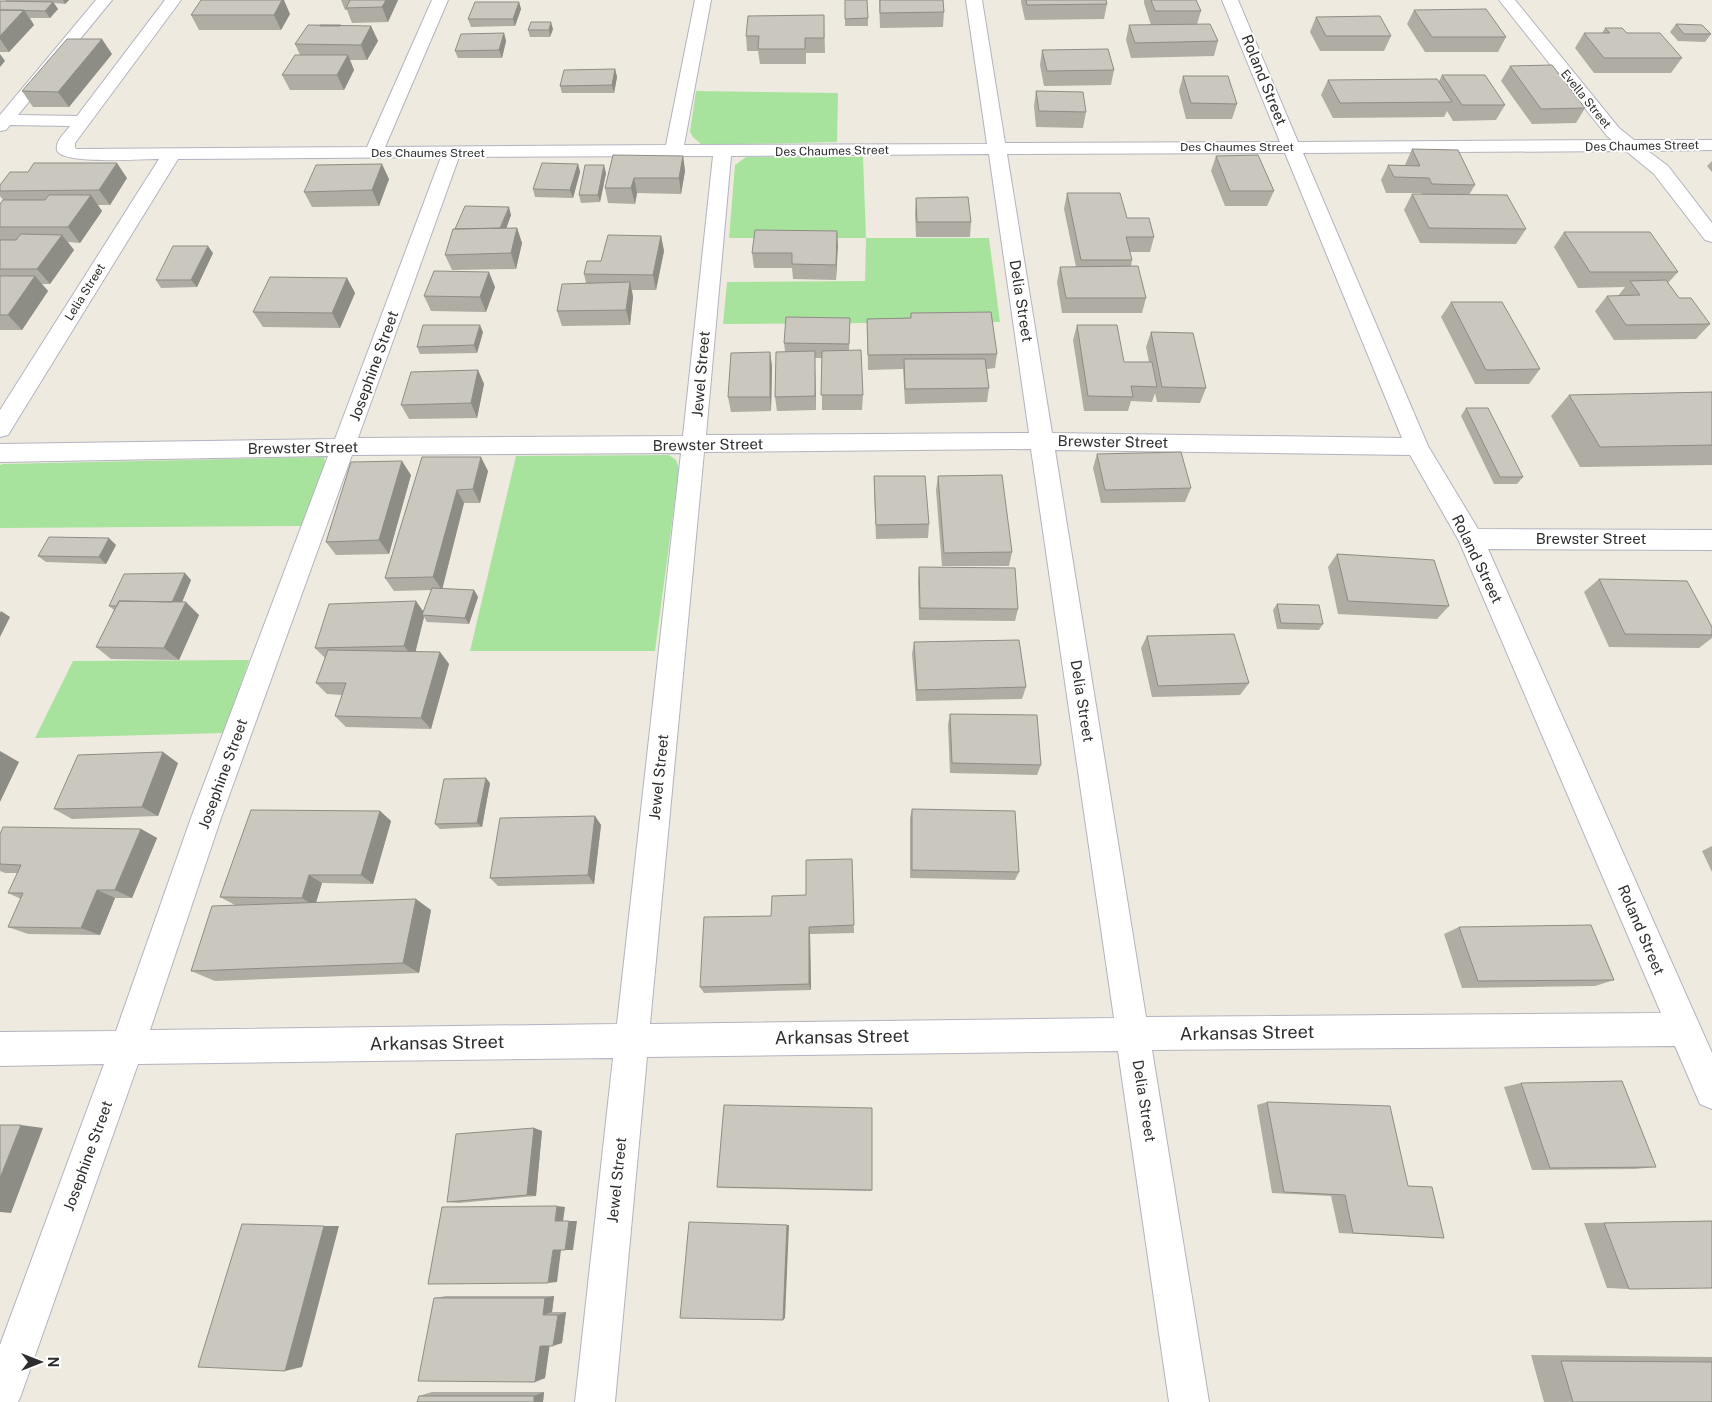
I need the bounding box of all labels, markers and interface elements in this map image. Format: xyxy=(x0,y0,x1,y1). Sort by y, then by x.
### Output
street label: Roland Street xyxy=(1239,32,1290,128)
street label: Evella Street xyxy=(1558,67,1614,131)
street label: Des Chaumes Street xyxy=(1585,138,1699,154)
street label: Des Chaumes Street xyxy=(1180,140,1294,154)
street label: Des Chaumes Street xyxy=(775,143,889,159)
street label: Des Chaumes Street xyxy=(371,146,485,160)
street label: Delia Street xyxy=(1007,259,1036,343)
street label: Lelia Street xyxy=(62,261,108,323)
street label: Josephine Street xyxy=(346,308,401,423)
street label: Jewel Street xyxy=(688,330,713,418)
street label: Brewster Street xyxy=(1058,432,1169,451)
street label: Brewster Street xyxy=(653,435,764,454)
street label: Brewster Street xyxy=(248,438,359,457)
street label: Roland Street xyxy=(1449,512,1506,606)
street label: Brewster Street xyxy=(1536,530,1646,547)
street label: Delia Street xyxy=(1068,659,1097,743)
street label: Josephine Street xyxy=(195,716,250,831)
street label: Jewel Street xyxy=(646,733,671,821)
street label: Roland Street xyxy=(1615,882,1668,978)
street label: Arkansas Street xyxy=(1179,1021,1315,1044)
street label: Arkansas Street xyxy=(774,1025,910,1048)
street label: Arkansas Street xyxy=(369,1031,505,1054)
street label: Delia Street xyxy=(1130,1059,1159,1143)
street label: Josephine Street xyxy=(60,1098,115,1213)
street label: Jewel Street xyxy=(604,1136,629,1224)
north arrow xyxy=(15,1337,65,1387)
text: N xyxy=(45,1357,61,1367)

